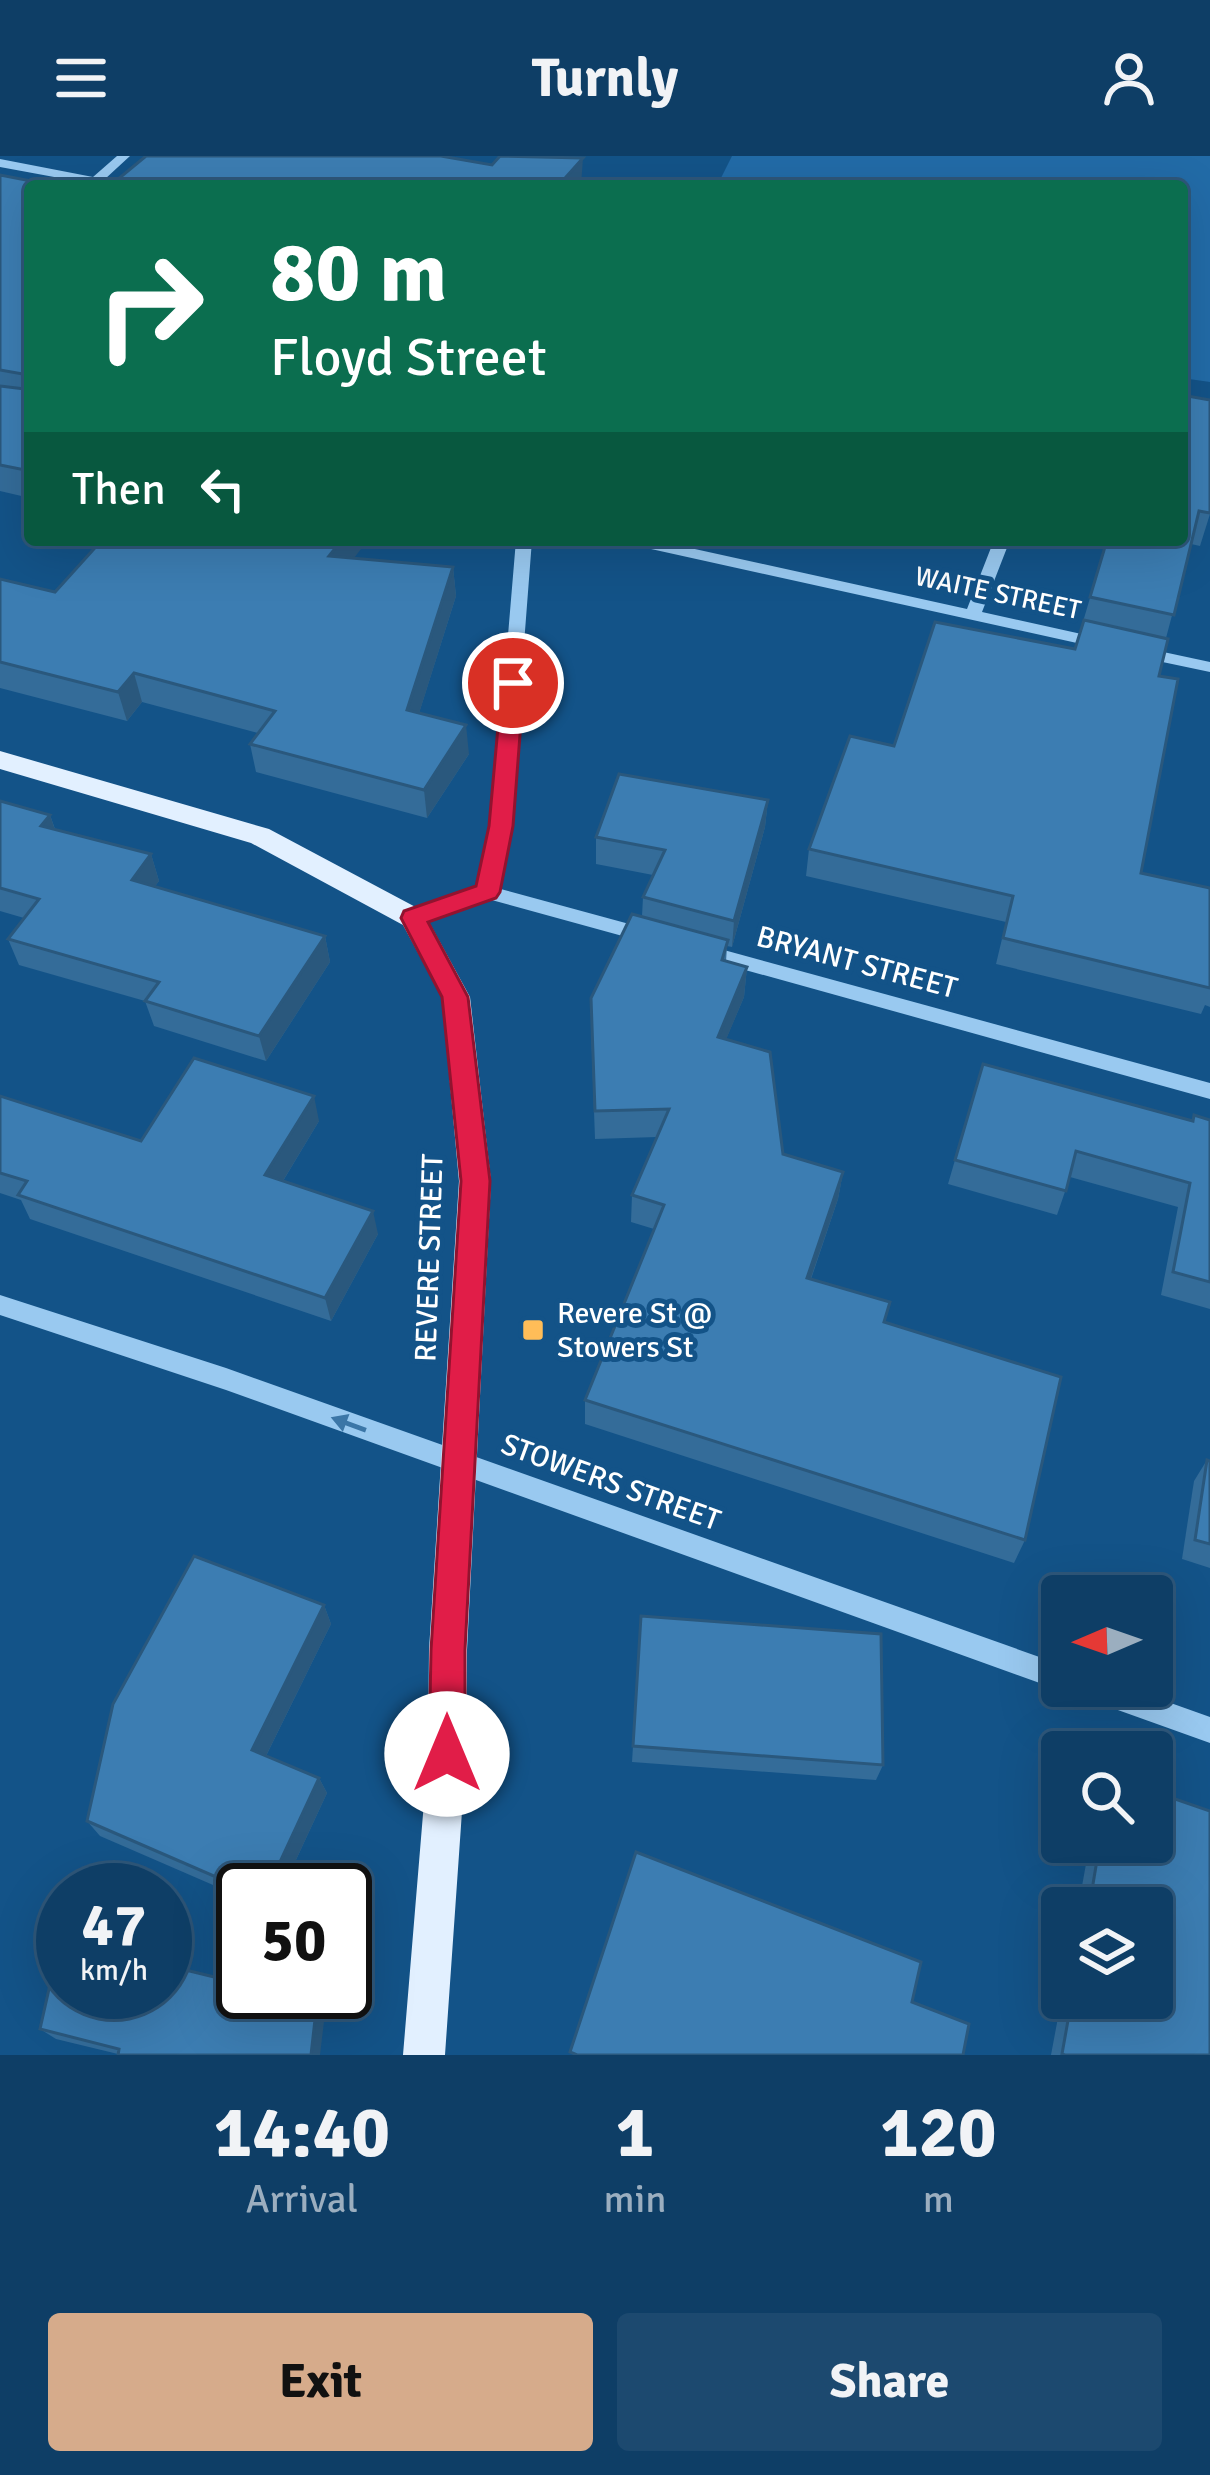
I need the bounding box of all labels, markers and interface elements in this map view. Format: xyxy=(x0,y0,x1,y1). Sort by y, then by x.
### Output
icon: menu xyxy=(48,45,114,111)
text: Turnly xyxy=(532,45,678,112)
icon: person xyxy=(1096,45,1162,111)
text: 80 m xyxy=(270,221,447,325)
icon: right xyxy=(72,228,228,384)
text: Floyd Street xyxy=(270,324,547,391)
icon: left xyxy=(190,456,256,522)
text: Then xyxy=(72,462,166,517)
street label: WAITE STREET xyxy=(912,560,1085,627)
pin xyxy=(462,632,564,734)
icon: arrive xyxy=(480,650,546,716)
street label: BRYANT STREET xyxy=(752,918,962,1007)
street label: REVERE STREET xyxy=(407,1153,452,1363)
place label: Revere St @ Stowers St xyxy=(557,1295,712,1366)
marker: Revere St @ Stowers St xyxy=(520,1317,546,1343)
one-way arrow xyxy=(330,1414,366,1432)
street label: STOWERS STREET xyxy=(496,1426,726,1539)
north arrow xyxy=(1041,1575,1173,1707)
map controls xyxy=(1041,1575,1173,2019)
position arrow xyxy=(384,1691,510,1817)
button: search xyxy=(1041,1731,1173,1863)
speed limit sign: 50 xyxy=(216,1863,372,2019)
button: layers xyxy=(1041,1887,1173,2019)
text: 47 xyxy=(82,1889,146,1963)
text: km/h xyxy=(80,1952,148,1989)
text: 14:40 xyxy=(213,2088,390,2177)
text: 1 xyxy=(616,2088,654,2177)
text: 120 xyxy=(880,2088,997,2177)
text: Arrival xyxy=(246,2175,358,2223)
text: min xyxy=(604,2175,667,2223)
text: m xyxy=(923,2175,954,2223)
button: Exit xyxy=(48,2313,593,2451)
button: Share xyxy=(617,2313,1162,2451)

